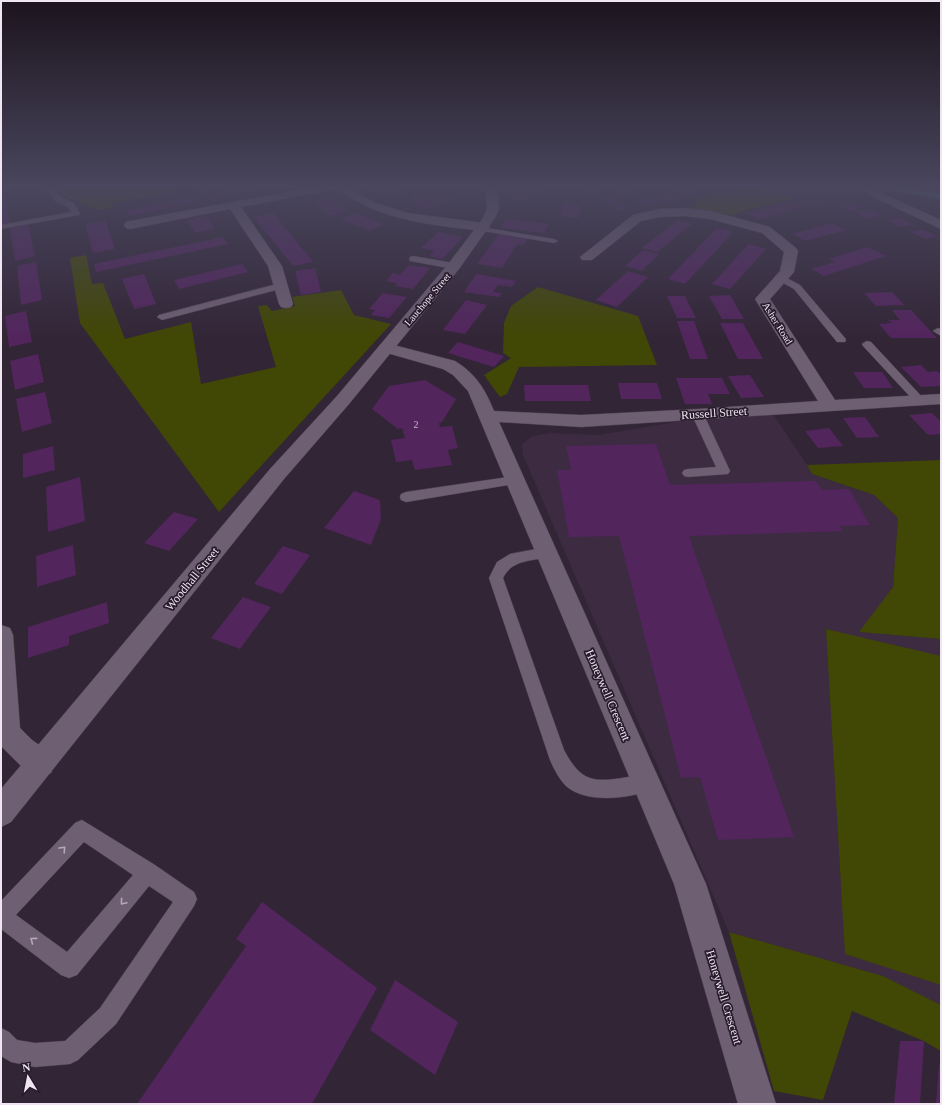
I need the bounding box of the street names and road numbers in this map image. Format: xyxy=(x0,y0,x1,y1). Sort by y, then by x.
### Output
street label: Lauchope Street xyxy=(402,271,453,328)
street label: Asher Road xyxy=(760,300,795,346)
street label: Russell Street xyxy=(680,404,748,422)
street label: Woodhall Street xyxy=(162,544,222,613)
street label: Honeywell Crescent xyxy=(582,647,634,743)
street label: Honeywell Crescent xyxy=(703,948,745,1046)

